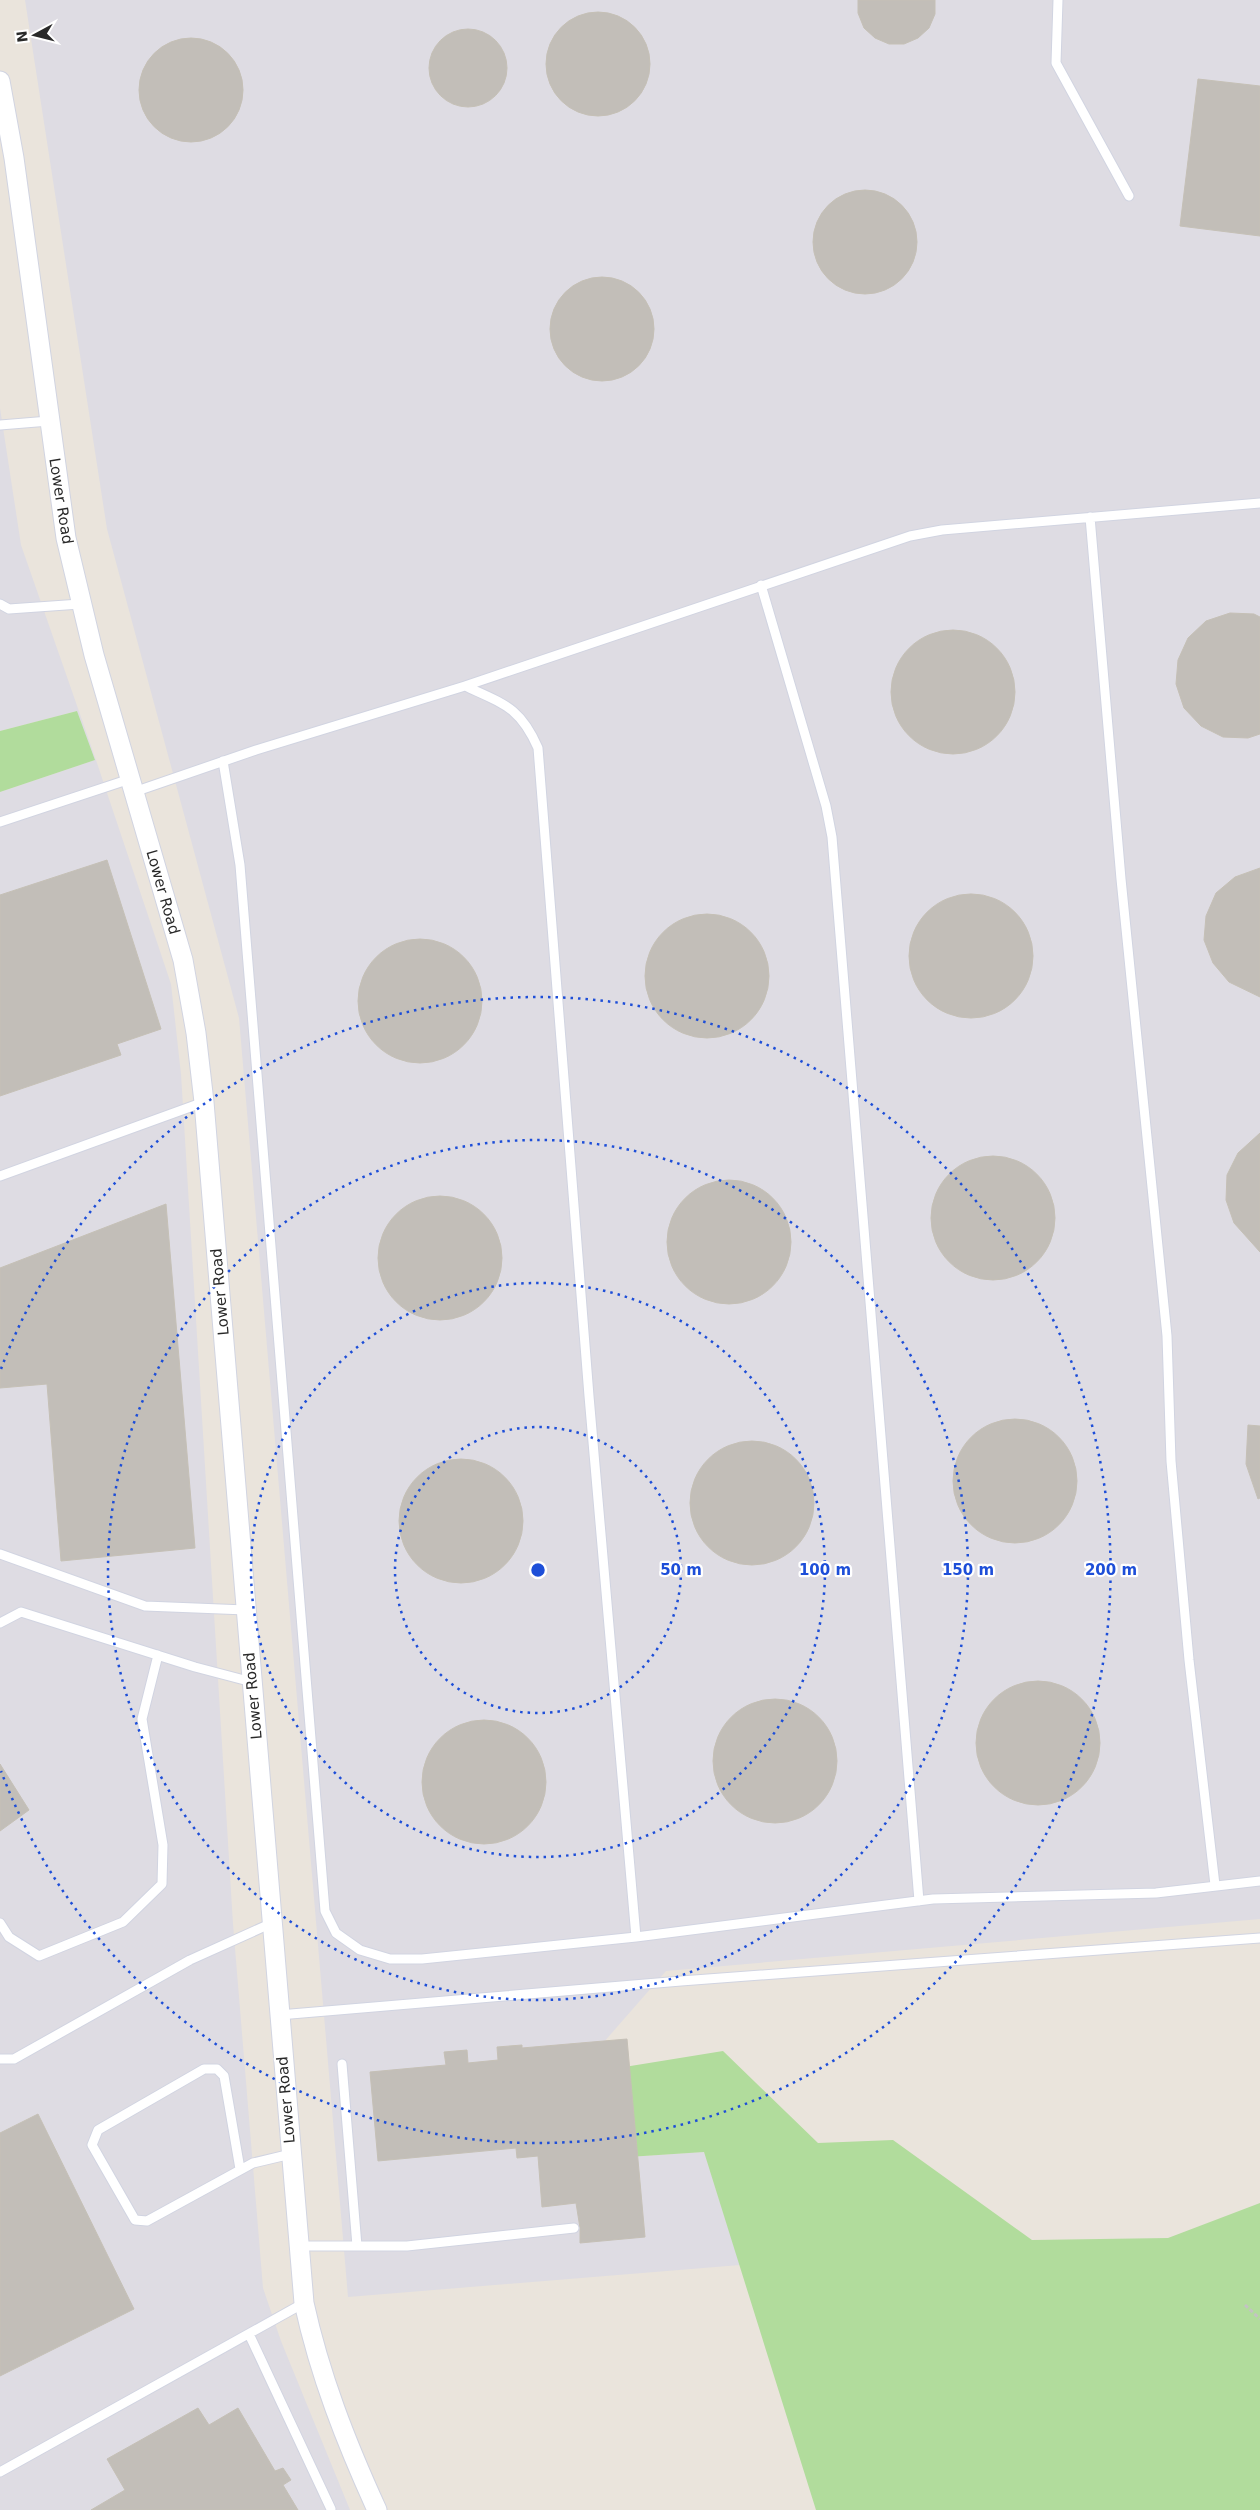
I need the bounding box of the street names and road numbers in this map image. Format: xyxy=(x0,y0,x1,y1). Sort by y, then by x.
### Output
street label: Lower Road xyxy=(45,456,77,546)
street label: Lower Road xyxy=(142,848,184,936)
street label: Lower Road xyxy=(207,1248,233,1336)
street label: Lower Road xyxy=(240,1652,266,1740)
street label: Lower Road xyxy=(273,2056,299,2144)

